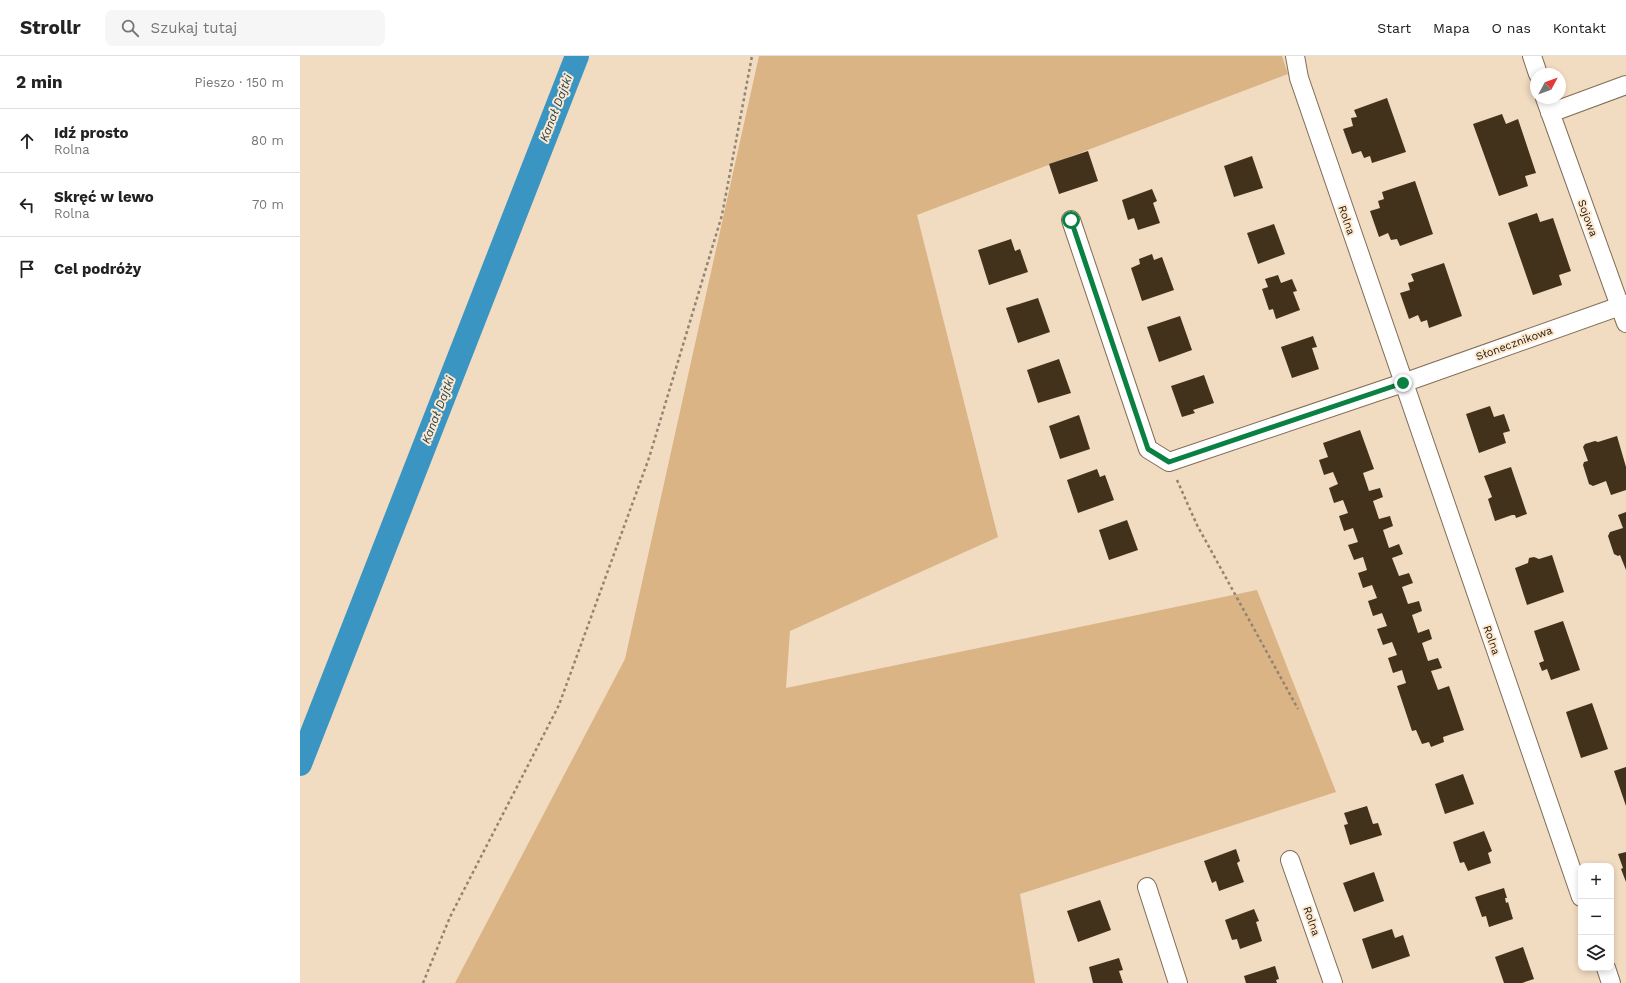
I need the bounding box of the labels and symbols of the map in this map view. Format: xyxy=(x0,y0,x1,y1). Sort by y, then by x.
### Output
north arrow xyxy=(1530,68,1566,104)
water label: Kanał Dajtki xyxy=(537,72,576,144)
street label: Sojowa xyxy=(1575,198,1600,238)
street label: Rolna xyxy=(1335,204,1358,237)
route start xyxy=(1062,211,1080,229)
street label: Słonecznikowa xyxy=(1474,324,1554,363)
water label: Kanał Dajtki xyxy=(419,374,458,446)
route end xyxy=(1394,374,1412,392)
street label: Rolna xyxy=(1480,624,1503,657)
street label: Rolna xyxy=(1300,905,1323,938)

